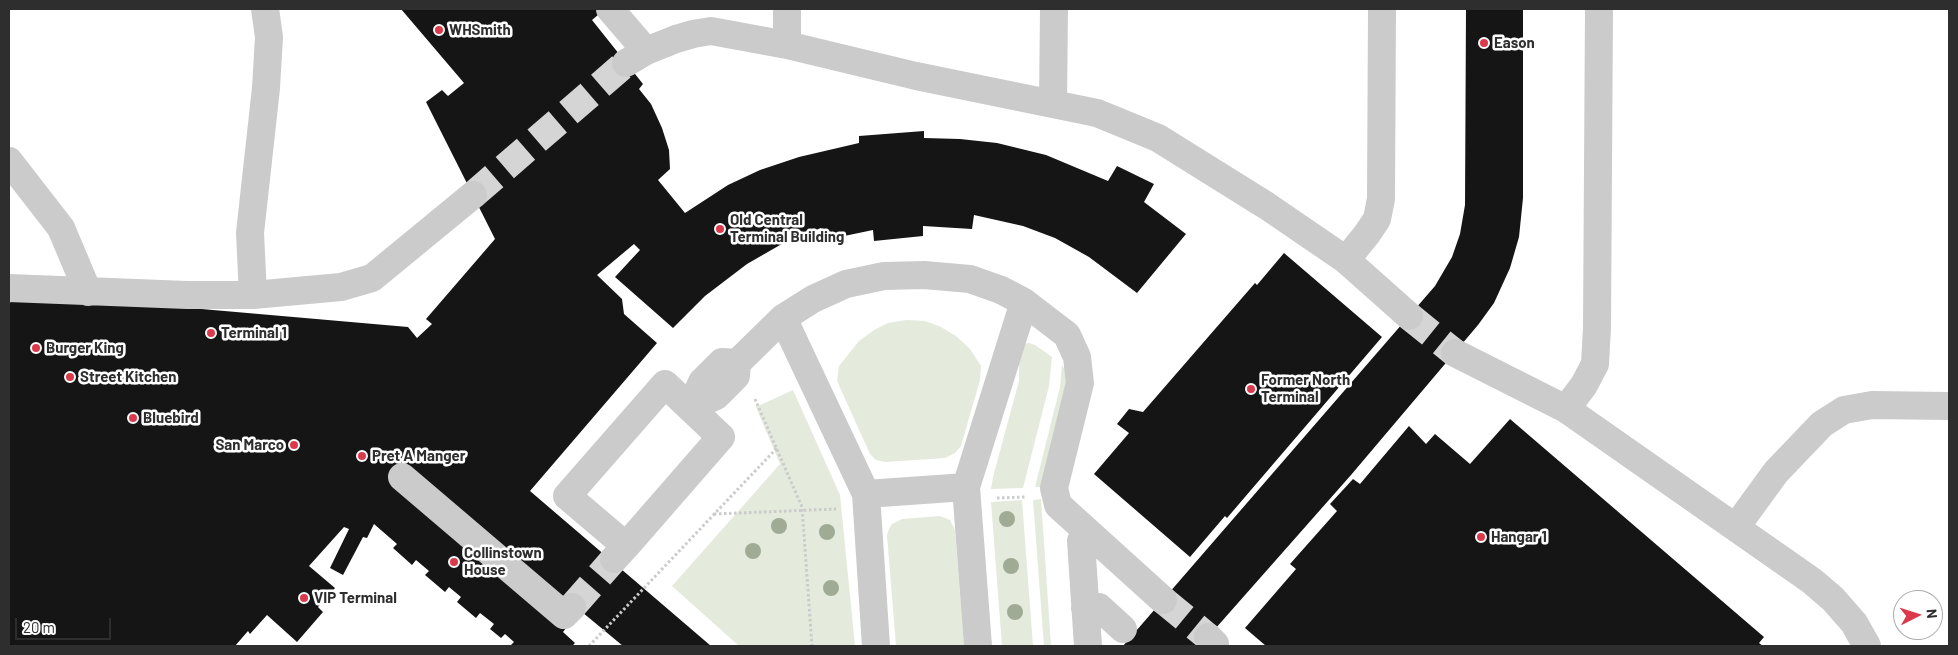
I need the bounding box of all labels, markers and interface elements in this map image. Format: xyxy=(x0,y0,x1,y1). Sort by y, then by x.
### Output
place label: WHSmith xyxy=(449,21,511,39)
marker: WHSmith xyxy=(433,24,445,36)
place label: Eason xyxy=(1494,34,1535,52)
marker: Eason xyxy=(1478,37,1490,49)
place label: Old Central Terminal Building xyxy=(730,211,844,246)
marker: Old Central Terminal Building xyxy=(714,223,726,235)
place label: Terminal 1 xyxy=(221,324,287,342)
marker: Terminal 1 xyxy=(205,327,217,339)
place label: Burger King xyxy=(46,339,124,357)
marker: Burger King xyxy=(30,342,42,354)
place label: Street Kitchen xyxy=(80,368,176,386)
marker: Street Kitchen xyxy=(64,371,76,383)
place label: Former North Terminal xyxy=(1261,371,1350,406)
marker: Former North Terminal xyxy=(1245,383,1257,395)
place label: Bluebird xyxy=(143,409,199,427)
marker: Bluebird xyxy=(127,412,139,424)
place label: San Marco xyxy=(216,436,284,454)
marker: San Marco xyxy=(288,439,300,451)
place label: Pret A Manger xyxy=(372,447,465,465)
marker: Pret A Manger xyxy=(356,450,368,462)
place label: Hangar 1 xyxy=(1491,528,1547,546)
marker: Hangar 1 xyxy=(1475,531,1487,543)
place label: Collinstown House xyxy=(464,544,542,579)
marker: Collinstown House xyxy=(448,556,460,568)
place label: VIP Terminal xyxy=(314,589,397,607)
north arrow xyxy=(1893,590,1943,640)
marker: VIP Terminal xyxy=(298,592,310,604)
scale bar xyxy=(18,608,114,640)
text: N xyxy=(1924,608,1941,619)
text: 20 m xyxy=(23,618,55,636)

